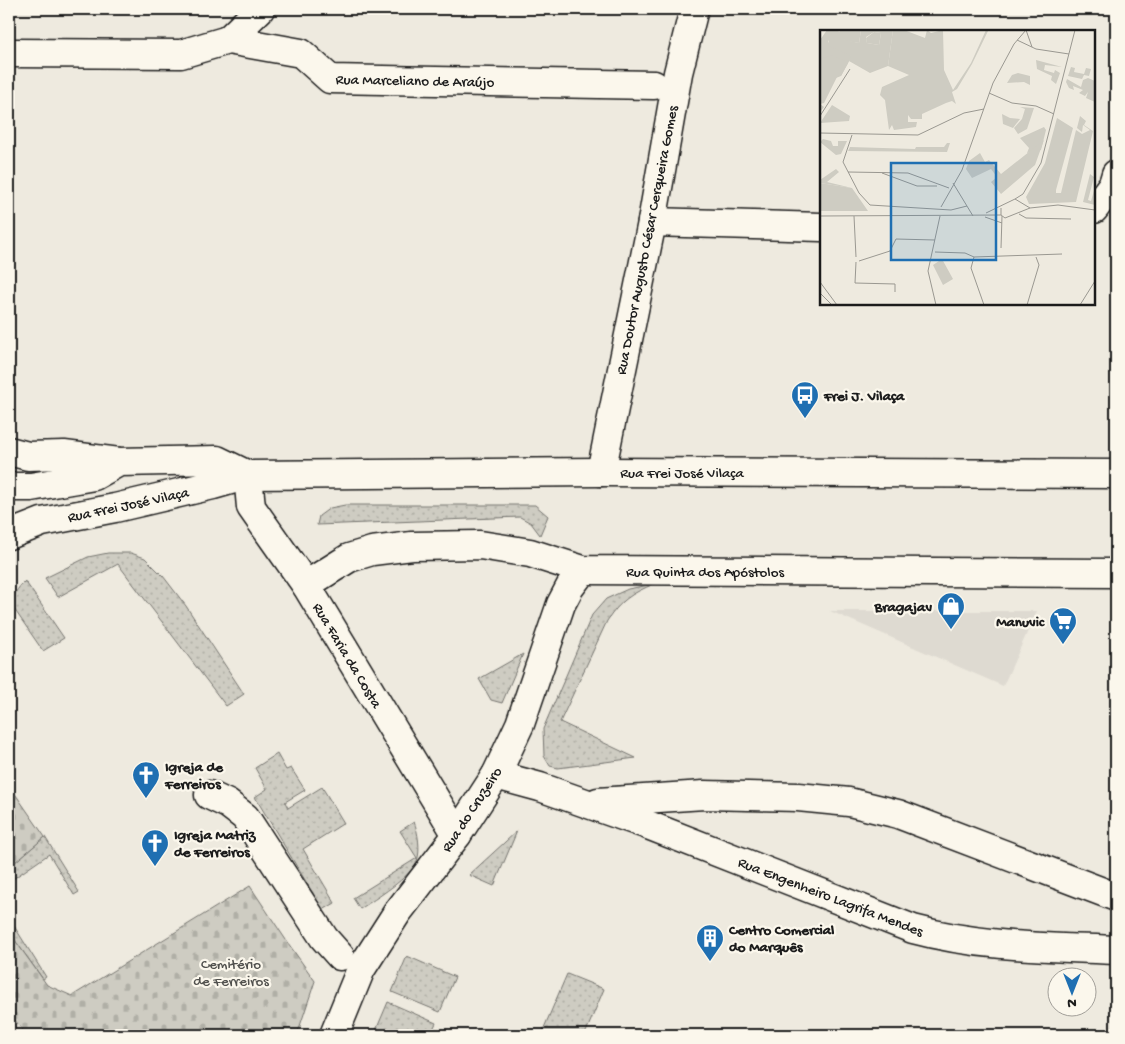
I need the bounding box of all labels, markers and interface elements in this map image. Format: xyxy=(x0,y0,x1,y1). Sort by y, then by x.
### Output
inset map xyxy=(820,30,1095,305)
street label: Rua Marceliano de Araújo xyxy=(335,72,495,92)
street label: Rua Doutor Augusto César Cerqueira Gomes xyxy=(613,104,683,376)
bus stop icon: Frei J. Vilaça xyxy=(790,380,820,419)
place label: Frei J. Vilaça xyxy=(823,388,905,406)
street label: Rua Frei José Vilaça xyxy=(620,465,744,483)
street label: Rua Frei José Vilaça xyxy=(66,484,191,528)
street label: Rua Quinta dos Apóstolos xyxy=(626,564,784,582)
shop icon: Bragajav xyxy=(936,591,966,630)
place label: Bragajav xyxy=(874,599,932,617)
street label: Rua Faria da Costa xyxy=(308,600,385,713)
supermarket icon: Manuvic xyxy=(1048,606,1078,645)
place label: Manuvic xyxy=(996,614,1045,632)
place label: Igreja de Ferreiros xyxy=(164,759,224,794)
church icon: Igreja de Ferreiros xyxy=(131,760,161,799)
street label: Rua do Cruzeiro xyxy=(438,764,507,856)
place label: Igreja Matriz de Ferreiros xyxy=(174,827,257,862)
church icon: Igreja Matriz de Ferreiros xyxy=(140,828,170,867)
street label: Rua Engenheiro Lagrifa Mendes xyxy=(735,854,926,942)
place label: Centro Comercial do Marquês xyxy=(728,922,835,957)
building icon: Centro Comercial do Marquês xyxy=(695,923,725,962)
park label: Cemitério de Ferreiros xyxy=(193,956,269,991)
north arrow xyxy=(1048,966,1098,1016)
text: N xyxy=(1067,994,1077,1011)

